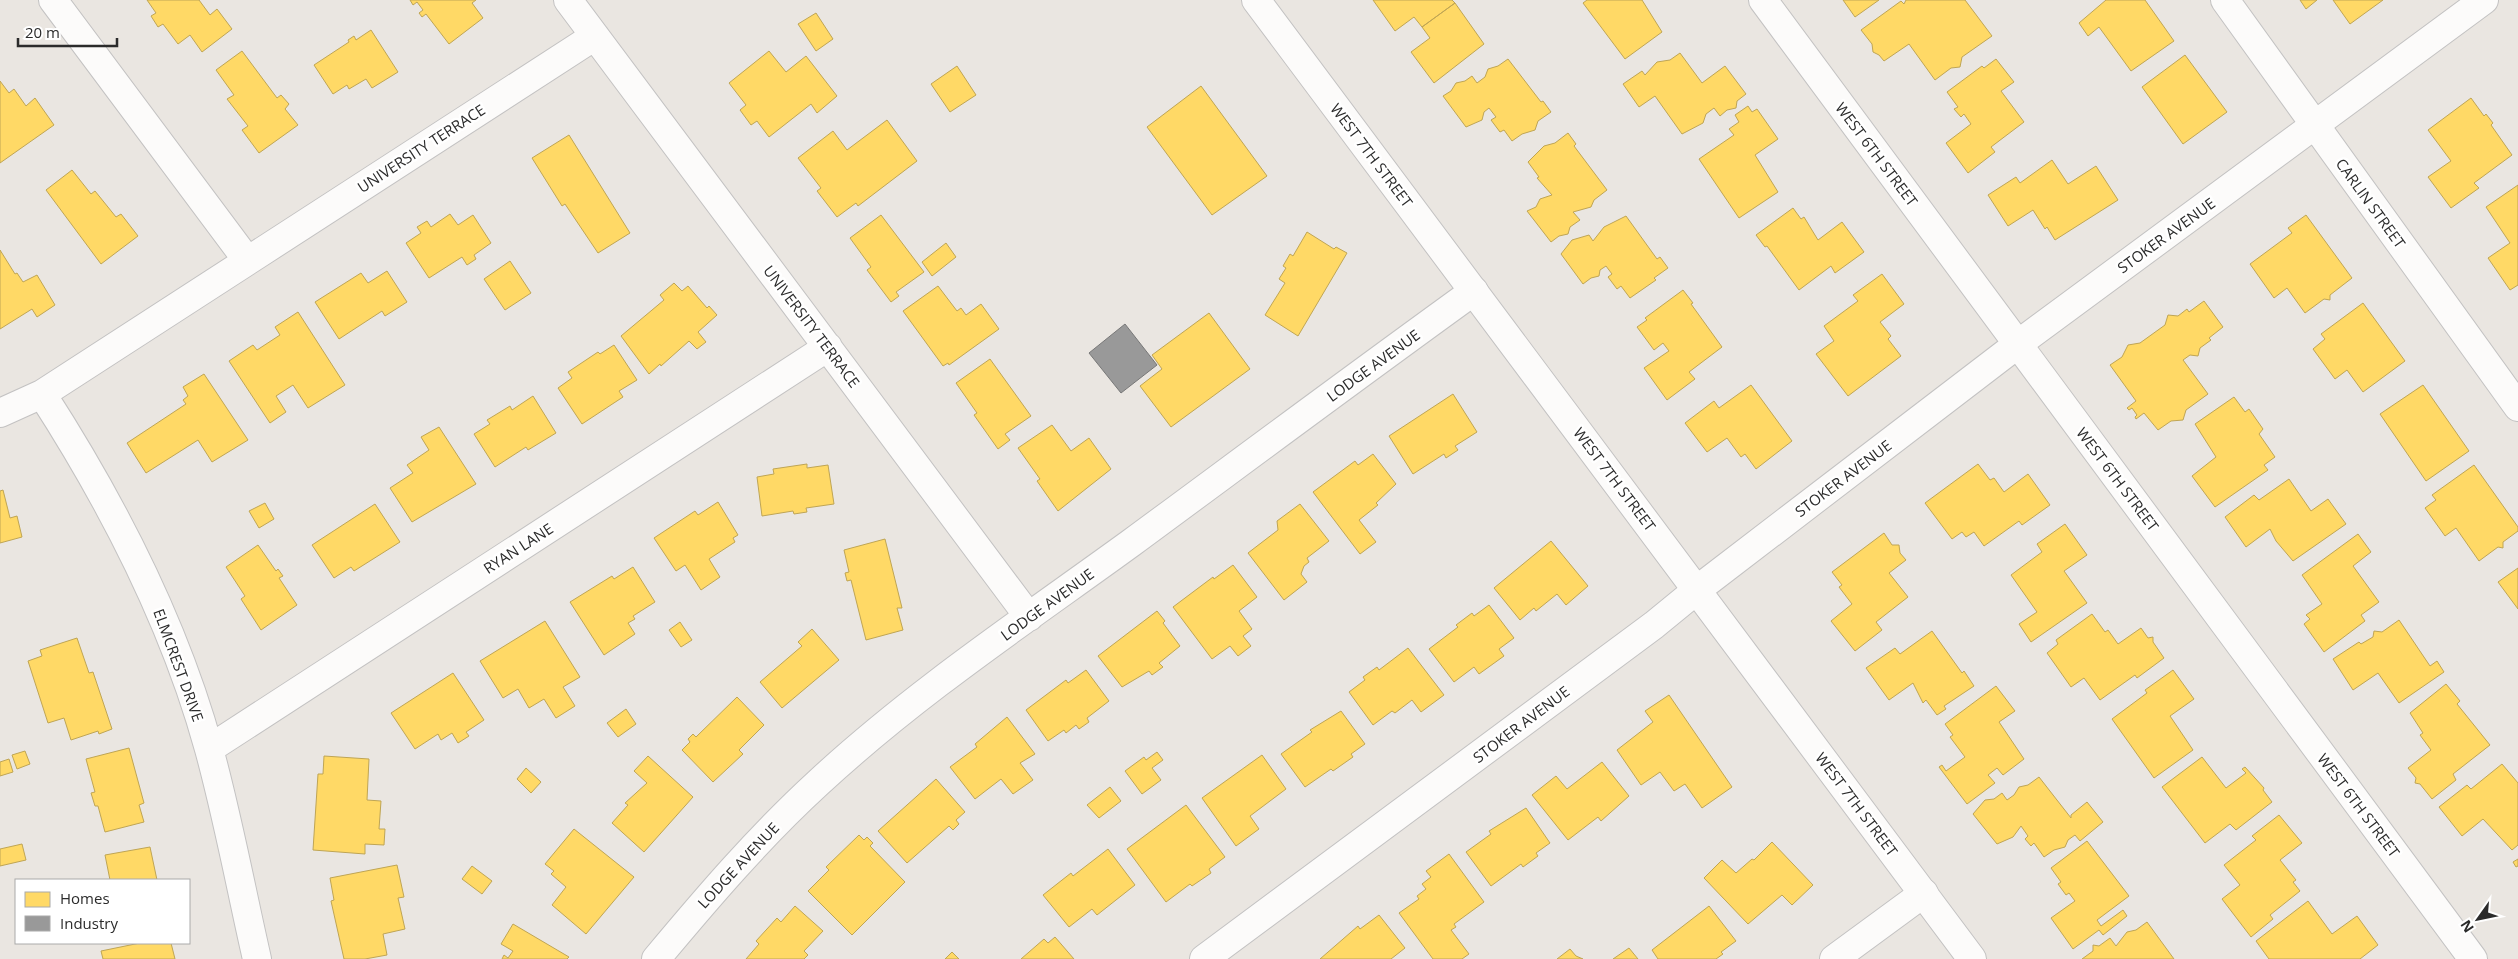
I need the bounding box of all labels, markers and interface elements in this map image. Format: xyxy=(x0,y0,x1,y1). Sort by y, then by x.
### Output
scale bar xyxy=(18,15,116,47)
text: 20 m xyxy=(25,22,60,42)
street label: WEST 6TH STREET xyxy=(1831,98,1923,211)
street label: UNIVERSITY TERRACE xyxy=(353,99,489,197)
street label: WEST 7TH STREET xyxy=(1326,99,1418,212)
street label: CARLIN STREET xyxy=(2332,154,2411,252)
street label: STOKER AVENUE xyxy=(2113,193,2219,277)
street label: UNIVERSITY TERRACE xyxy=(759,261,865,391)
street label: LODGE AVENUE xyxy=(1322,324,1424,406)
street label: WEST 7TH STREET xyxy=(1569,423,1661,536)
street label: WEST 6TH STREET xyxy=(2072,423,2164,536)
street label: STOKER AVENUE xyxy=(1791,435,1895,521)
street label: RYAN LANE xyxy=(479,518,557,578)
street label: LODGE AVENUE xyxy=(996,563,1098,645)
street label: ELMCREST DRIVE xyxy=(149,606,209,724)
street label: STOKER AVENUE xyxy=(1469,681,1573,767)
street label: WEST 7TH STREET xyxy=(1811,748,1903,861)
street label: WEST 6TH STREET xyxy=(2313,749,2405,862)
street label: LODGE AVENUE xyxy=(693,818,783,912)
legend xyxy=(15,879,190,944)
text: Homes xyxy=(60,888,110,908)
north arrow xyxy=(2453,894,2503,944)
text: Industry xyxy=(60,913,118,933)
text: N xyxy=(2456,916,2478,936)

